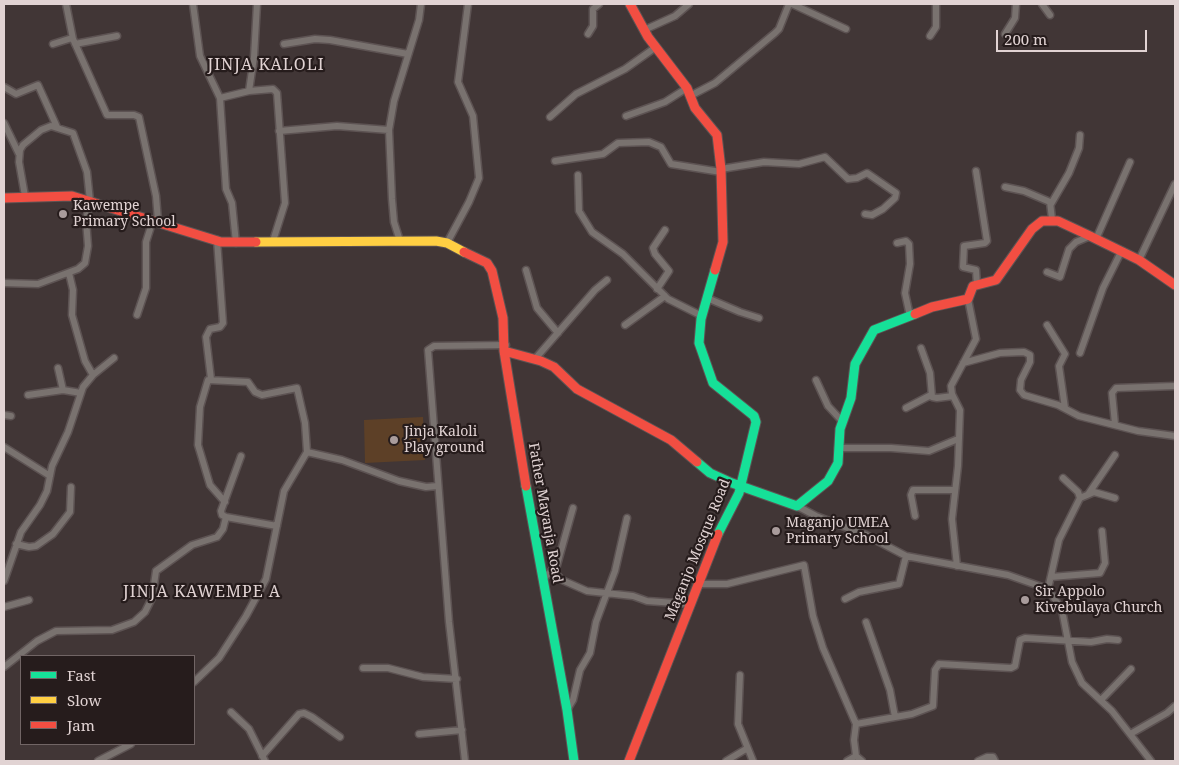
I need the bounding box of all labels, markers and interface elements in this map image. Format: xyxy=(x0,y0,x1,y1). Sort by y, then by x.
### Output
scale bar xyxy=(999,20,1150,52)
text: 200 m xyxy=(1004,29,1047,49)
district label: JINJA KALOLI xyxy=(206,55,326,75)
place label: Kawempe Primary School xyxy=(73,198,176,230)
marker: Kawempe Primary School xyxy=(57,208,69,220)
place label: Jinja Kaloli Play ground xyxy=(404,424,485,457)
marker: Jinja Kaloli Play ground xyxy=(388,434,400,446)
street label: Father Mayanja Road xyxy=(524,442,566,584)
street label: Maganjo Mosque Road xyxy=(662,477,734,623)
place label: Maganjo UMEA Primary School xyxy=(786,515,889,548)
marker: Maganjo UMEA Primary School xyxy=(770,525,782,537)
district label: JINJA KAWEMPE A xyxy=(121,582,283,602)
place label: Sir Appolo Kivebulaya Church xyxy=(1035,584,1162,616)
marker: Sir Appolo Kivebulaya Church xyxy=(1019,594,1031,606)
legend xyxy=(20,655,195,745)
text: Fast xyxy=(67,665,96,685)
text: Slow xyxy=(67,690,101,710)
text: Jam xyxy=(67,715,95,735)

